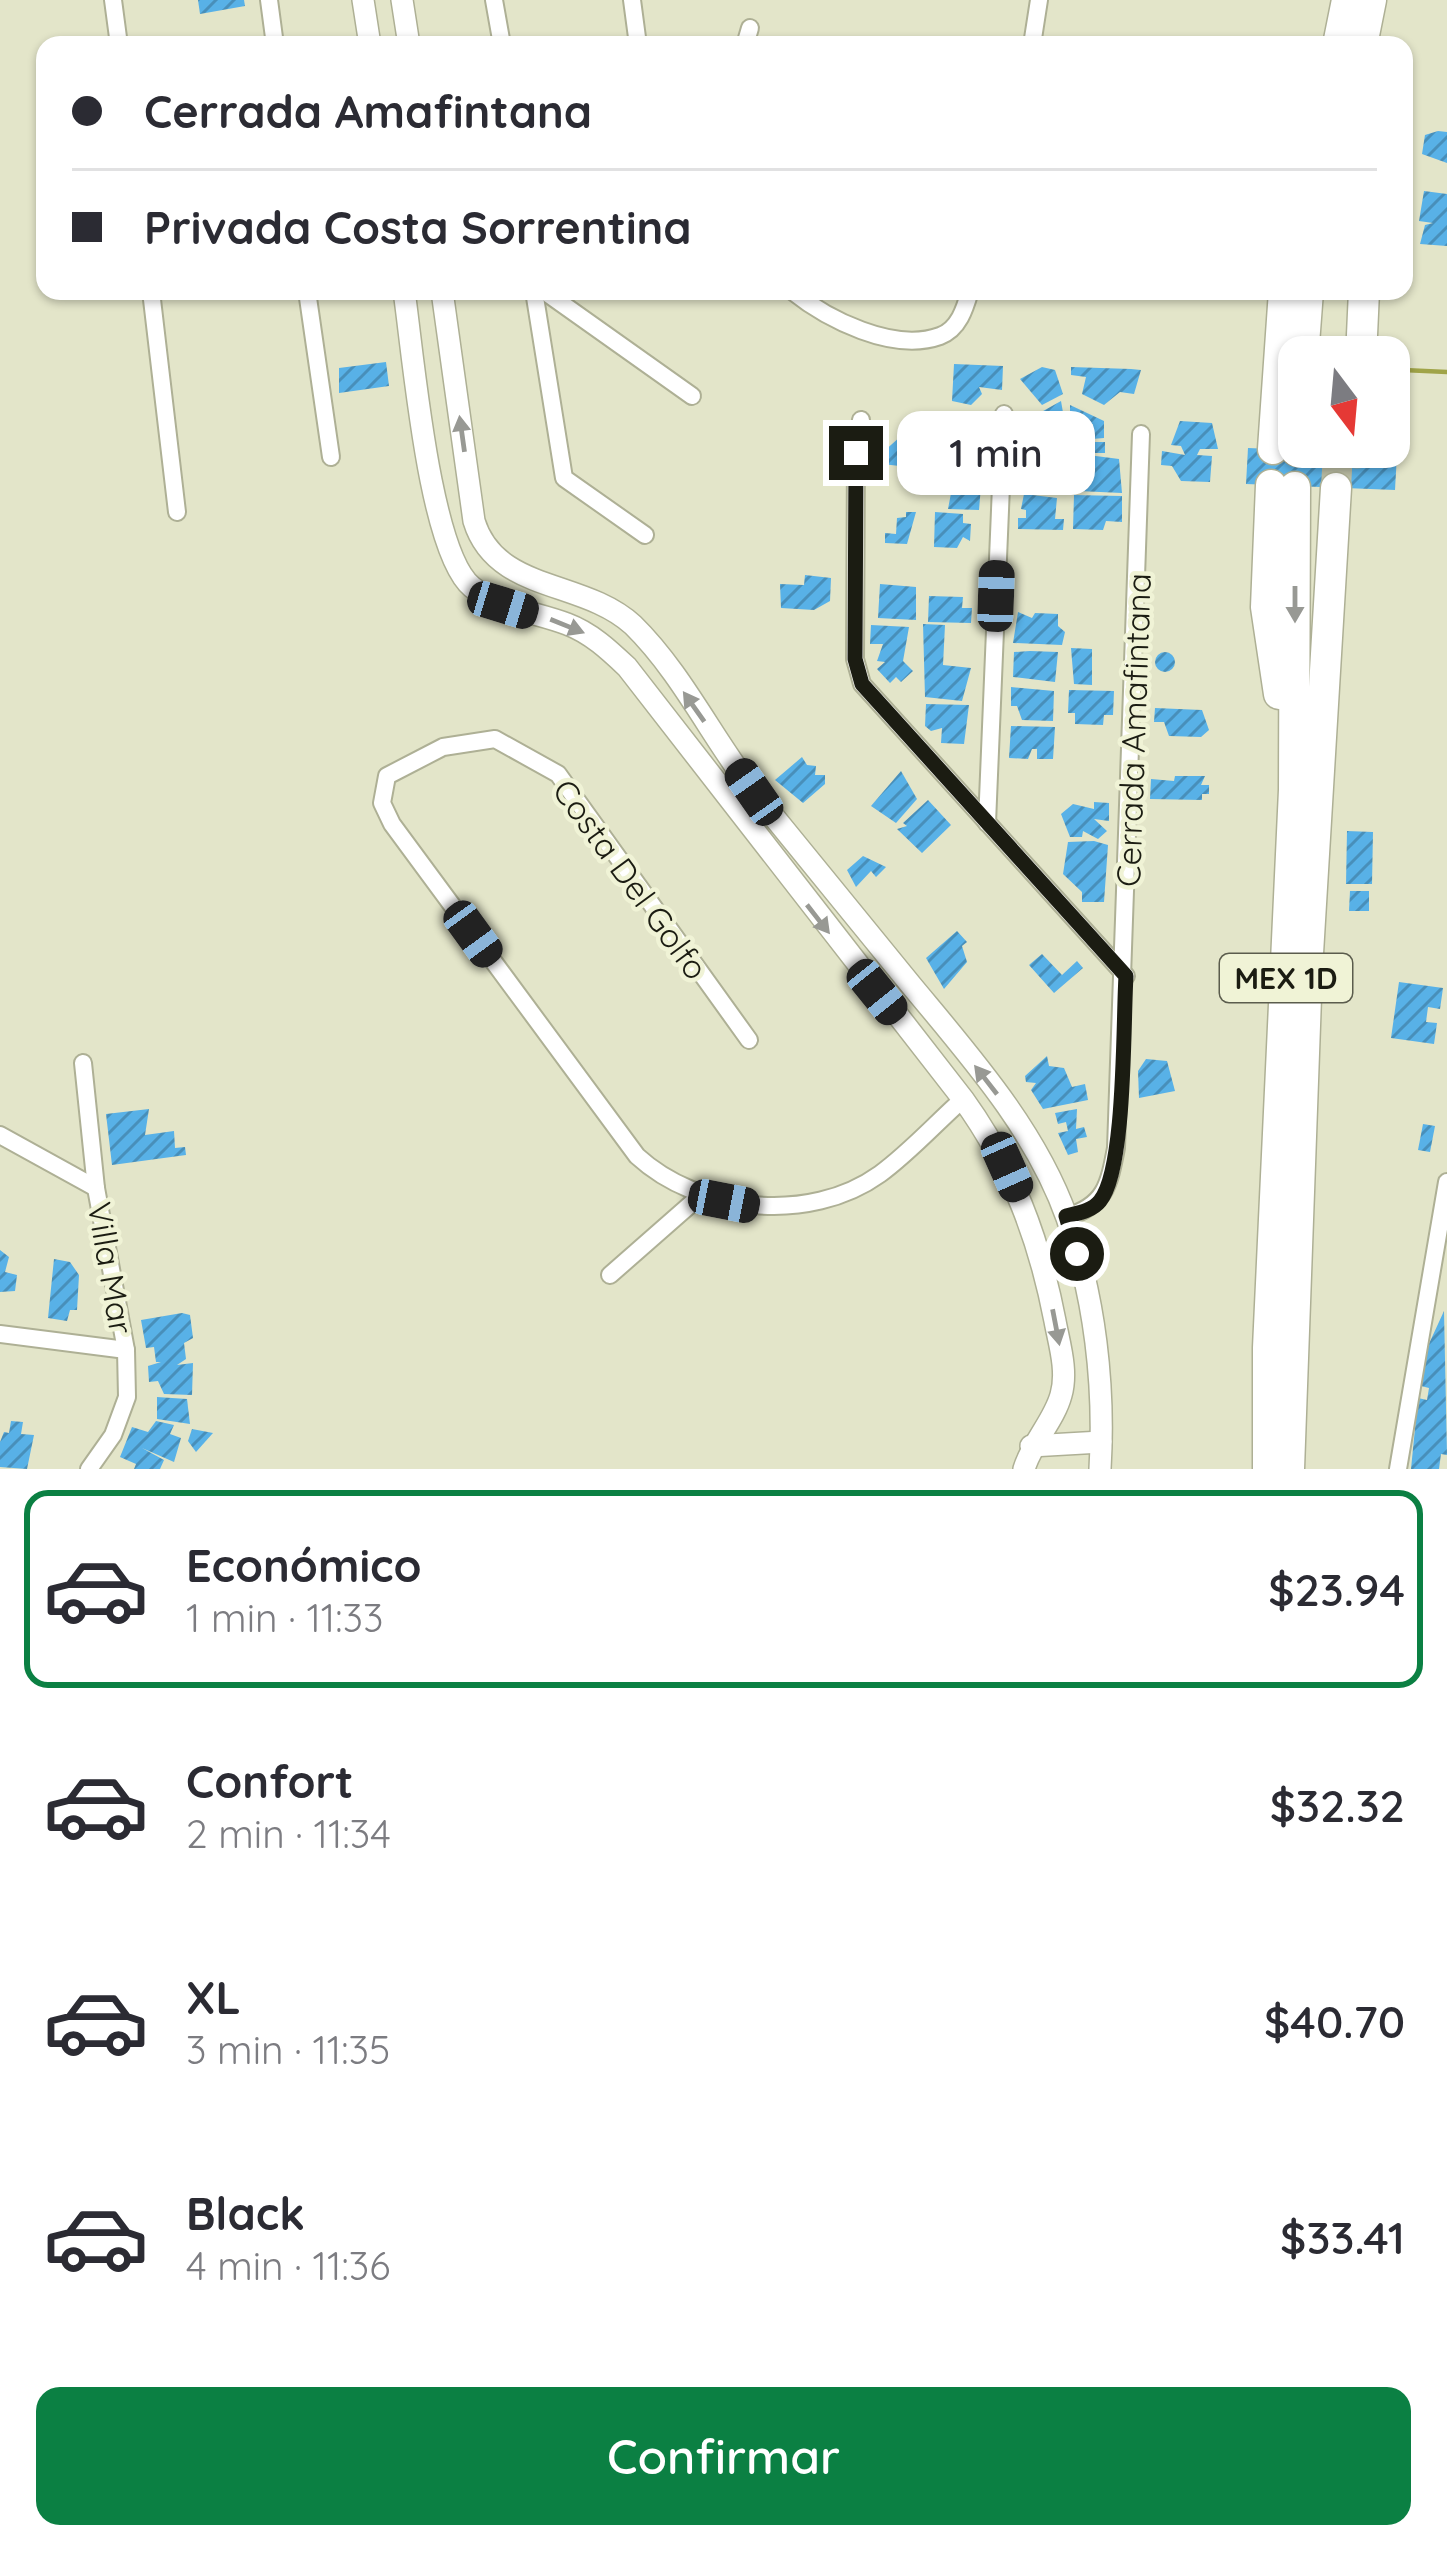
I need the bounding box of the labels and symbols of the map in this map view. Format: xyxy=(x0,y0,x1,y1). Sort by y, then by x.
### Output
north arrow xyxy=(1278,336,1410,468)
callout: 1 min xyxy=(898,411,1096,495)
one-way arrow xyxy=(452,415,471,453)
route end xyxy=(829,426,883,480)
car xyxy=(977,559,1015,633)
street label: Cerrada Amafintana xyxy=(1107,572,1159,888)
car xyxy=(463,577,543,633)
one-way arrow xyxy=(1285,586,1305,624)
one-way arrow xyxy=(549,617,585,636)
one-way arrow xyxy=(683,691,706,723)
car xyxy=(719,752,789,832)
street label: Costa Del Golfo xyxy=(545,771,717,987)
car xyxy=(437,894,509,974)
one-way arrow xyxy=(806,903,830,934)
car xyxy=(840,953,914,1031)
road number: MEX 1D xyxy=(1220,954,1352,1002)
one-way arrow xyxy=(974,1064,999,1096)
car xyxy=(976,1127,1038,1207)
car xyxy=(685,1176,763,1226)
street label: Villa Mar xyxy=(79,1199,143,1337)
route start xyxy=(1050,1227,1104,1281)
one-way arrow xyxy=(1047,1309,1066,1347)

